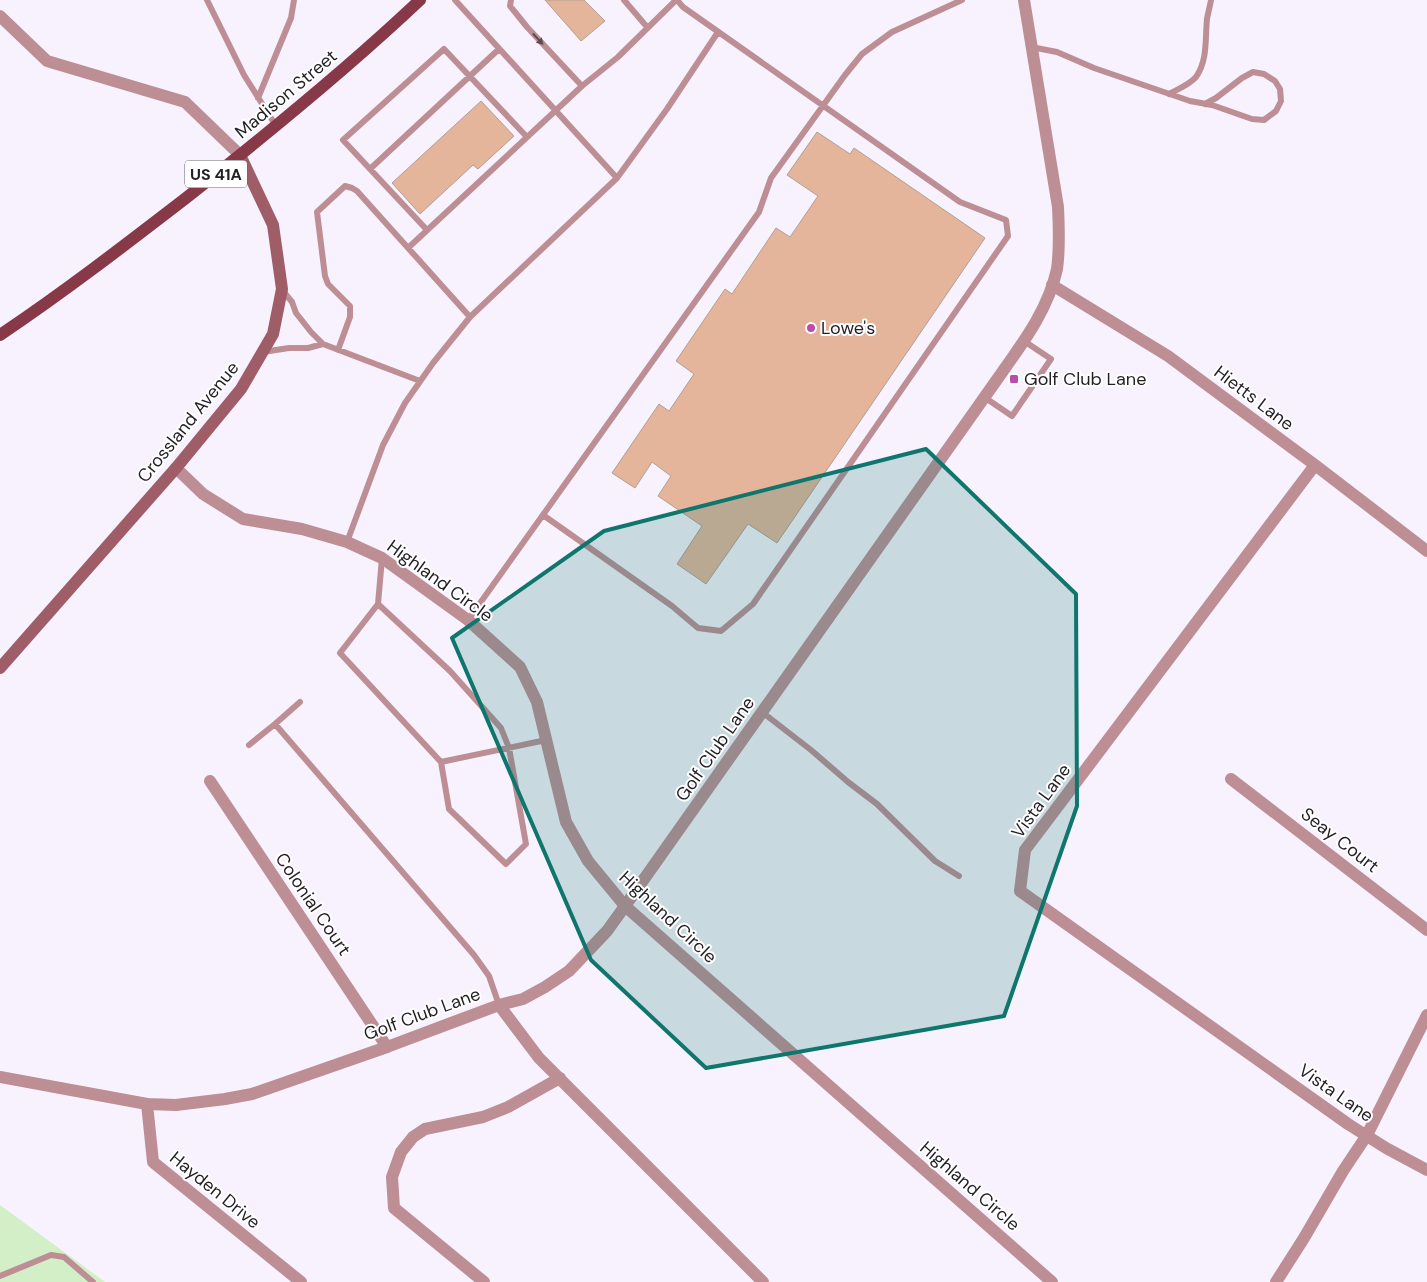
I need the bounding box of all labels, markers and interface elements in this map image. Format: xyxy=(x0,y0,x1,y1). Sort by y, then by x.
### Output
one-way arrow xyxy=(532,32,544,44)
street label: Madison Street xyxy=(230,44,342,144)
road number: US 41A xyxy=(185,160,247,188)
place label: Lowe's xyxy=(821,316,875,340)
marker: Lowe's xyxy=(805,322,817,334)
street label: Crossland Avenue xyxy=(132,356,244,488)
street label: Hietts Lane xyxy=(1209,360,1299,436)
place label: Golf Club Lane xyxy=(1024,367,1146,391)
marker: Golf Club Lane xyxy=(1008,373,1020,385)
street label: Highland Circle xyxy=(382,534,498,628)
street label: Golf Club Lane xyxy=(670,692,760,806)
street label: Vista Lane xyxy=(1006,759,1076,843)
street label: Seay Court xyxy=(1296,802,1384,878)
street label: Colonial Court xyxy=(270,848,356,960)
street label: Highland Circle xyxy=(614,866,722,968)
street label: Golf Club Lane xyxy=(360,982,484,1046)
street label: Vista Lane xyxy=(1294,1058,1378,1128)
street label: Highland Circle xyxy=(915,1136,1025,1236)
street label: Hayden Drive xyxy=(165,1146,265,1234)

